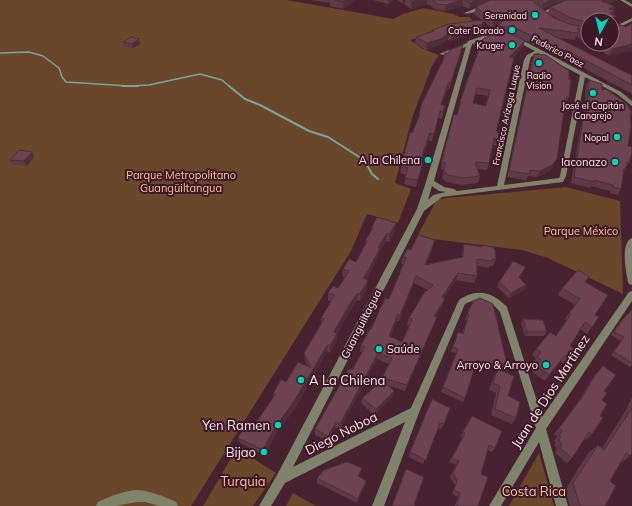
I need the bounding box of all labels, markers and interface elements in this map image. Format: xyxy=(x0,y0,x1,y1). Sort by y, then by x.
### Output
place label: Serenidad xyxy=(485,10,527,21)
marker: Serenidad xyxy=(530,10,540,20)
north arrow xyxy=(580,12,620,52)
place label: Cater Dorado xyxy=(448,25,504,36)
marker: Cater Dorado xyxy=(507,25,517,35)
street label: Federico Paez xyxy=(530,33,586,70)
text: N xyxy=(594,34,604,49)
place label: Kruger xyxy=(476,40,505,51)
marker: Kruger xyxy=(507,40,517,50)
marker: Radio Vision xyxy=(534,58,544,68)
street label: Francisco Arízaga Luque xyxy=(490,64,522,166)
place label: Radio Vision xyxy=(526,70,552,91)
marker: José el Capitán Cangrejo xyxy=(588,88,598,98)
place label: José el Capitán Cangrejo xyxy=(562,100,624,121)
place label: Nopal xyxy=(584,132,609,143)
marker: Nopal xyxy=(612,132,622,142)
place label: A la Chilena xyxy=(359,153,420,167)
marker: A la Chilena xyxy=(423,155,433,165)
place label: Iaconazo xyxy=(561,155,607,169)
marker: Iaconazo xyxy=(610,157,620,167)
park label: Parque Metropolitano Guangüiltangua xyxy=(126,168,236,195)
park label: Parque México xyxy=(544,224,618,238)
street label: Guanguiltagua xyxy=(338,287,384,361)
street label: Juan de Dios Martinez xyxy=(507,331,593,451)
place label: Saúde xyxy=(387,342,419,356)
marker: Saúde xyxy=(374,344,384,354)
place label: Arroyo & Arroyo xyxy=(456,358,538,372)
marker: Arroyo & Arroyo xyxy=(541,360,551,370)
place label: A La Chilena xyxy=(309,372,385,388)
marker: A La Chilena xyxy=(296,375,306,385)
street label: Diego Noboa xyxy=(302,408,380,458)
place label: Yen Ramen xyxy=(201,417,270,433)
marker: Yen Ramen xyxy=(273,420,283,430)
place label: Bijao xyxy=(226,444,256,460)
marker: Bijao xyxy=(259,447,269,457)
park label: Turquia xyxy=(220,473,266,489)
park label: Costa Rica xyxy=(502,483,566,499)

